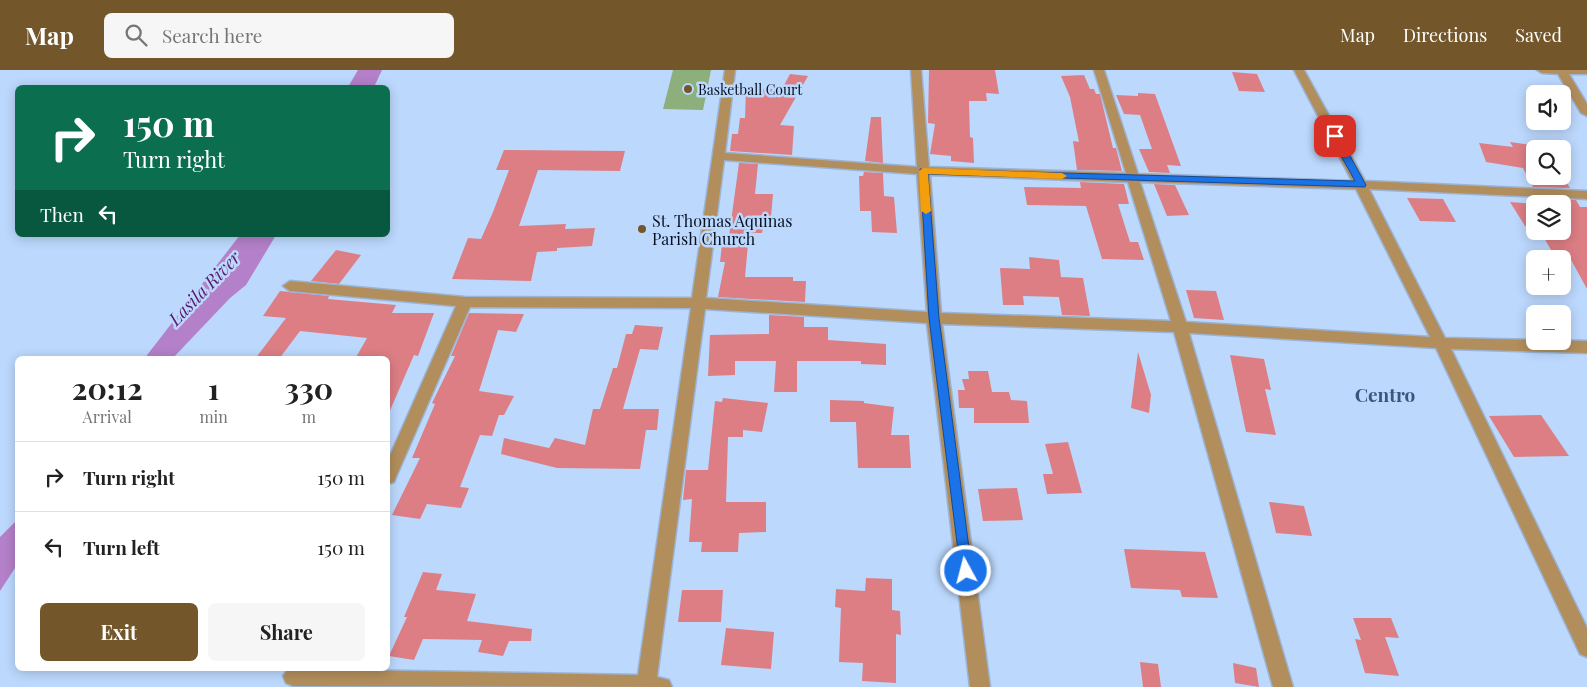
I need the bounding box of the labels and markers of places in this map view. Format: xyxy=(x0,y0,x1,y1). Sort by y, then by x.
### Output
place label: Basketball Court xyxy=(698,80,803,99)
marker: Basketball Court xyxy=(682,83,694,95)
pin xyxy=(1314,115,1356,157)
place label: St. Thomas Aquinas Parish Church xyxy=(652,210,792,249)
marker: St. Thomas Aquinas Parish Church xyxy=(636,223,648,235)

